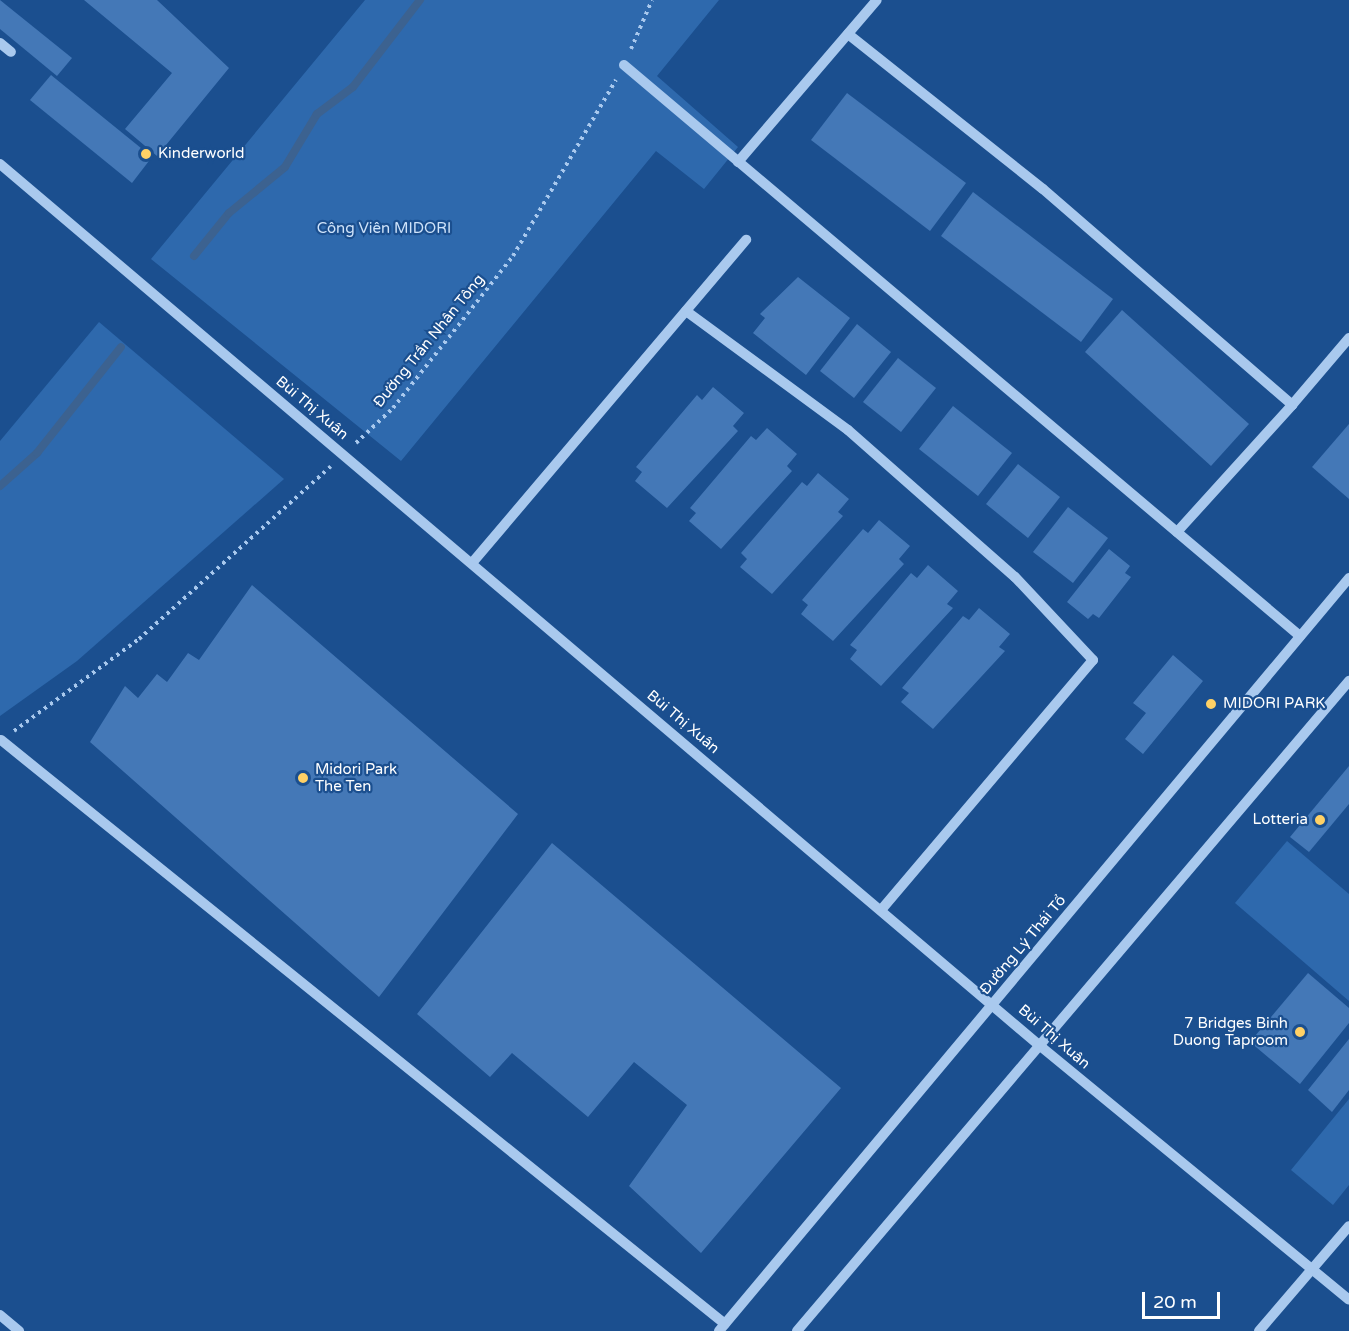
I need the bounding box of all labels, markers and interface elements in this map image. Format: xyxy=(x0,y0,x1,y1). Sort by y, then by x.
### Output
place label: Kinderworld xyxy=(158,145,244,163)
marker: Kinderworld xyxy=(139,147,153,161)
park label: Công Viên MIDORI xyxy=(317,220,451,238)
street label: Đường Trần Nhân Tông xyxy=(370,271,488,411)
street label: Bùi Thị Xuân xyxy=(272,372,352,444)
street label: Bùi Thị Xuân xyxy=(643,686,723,758)
place label: MIDORI PARK xyxy=(1223,695,1325,713)
marker: MIDORI PARK xyxy=(1204,697,1218,711)
place label: Midori Park The Ten xyxy=(315,760,397,795)
marker: Midori Park The Ten xyxy=(296,771,310,785)
place label: Lotteria xyxy=(1253,811,1308,829)
marker: Lotteria xyxy=(1313,813,1327,827)
street label: Đường Lý Thái Tổ xyxy=(976,892,1070,998)
street label: Bùi Thị Xuân xyxy=(1014,1001,1094,1073)
place label: 7 Bridges Binh Duong Taproom xyxy=(1173,1014,1288,1049)
marker: 7 Bridges Binh Duong Taproom xyxy=(1293,1025,1307,1039)
scale bar xyxy=(1145,1280,1223,1318)
text: 20 m xyxy=(1153,1291,1197,1313)

